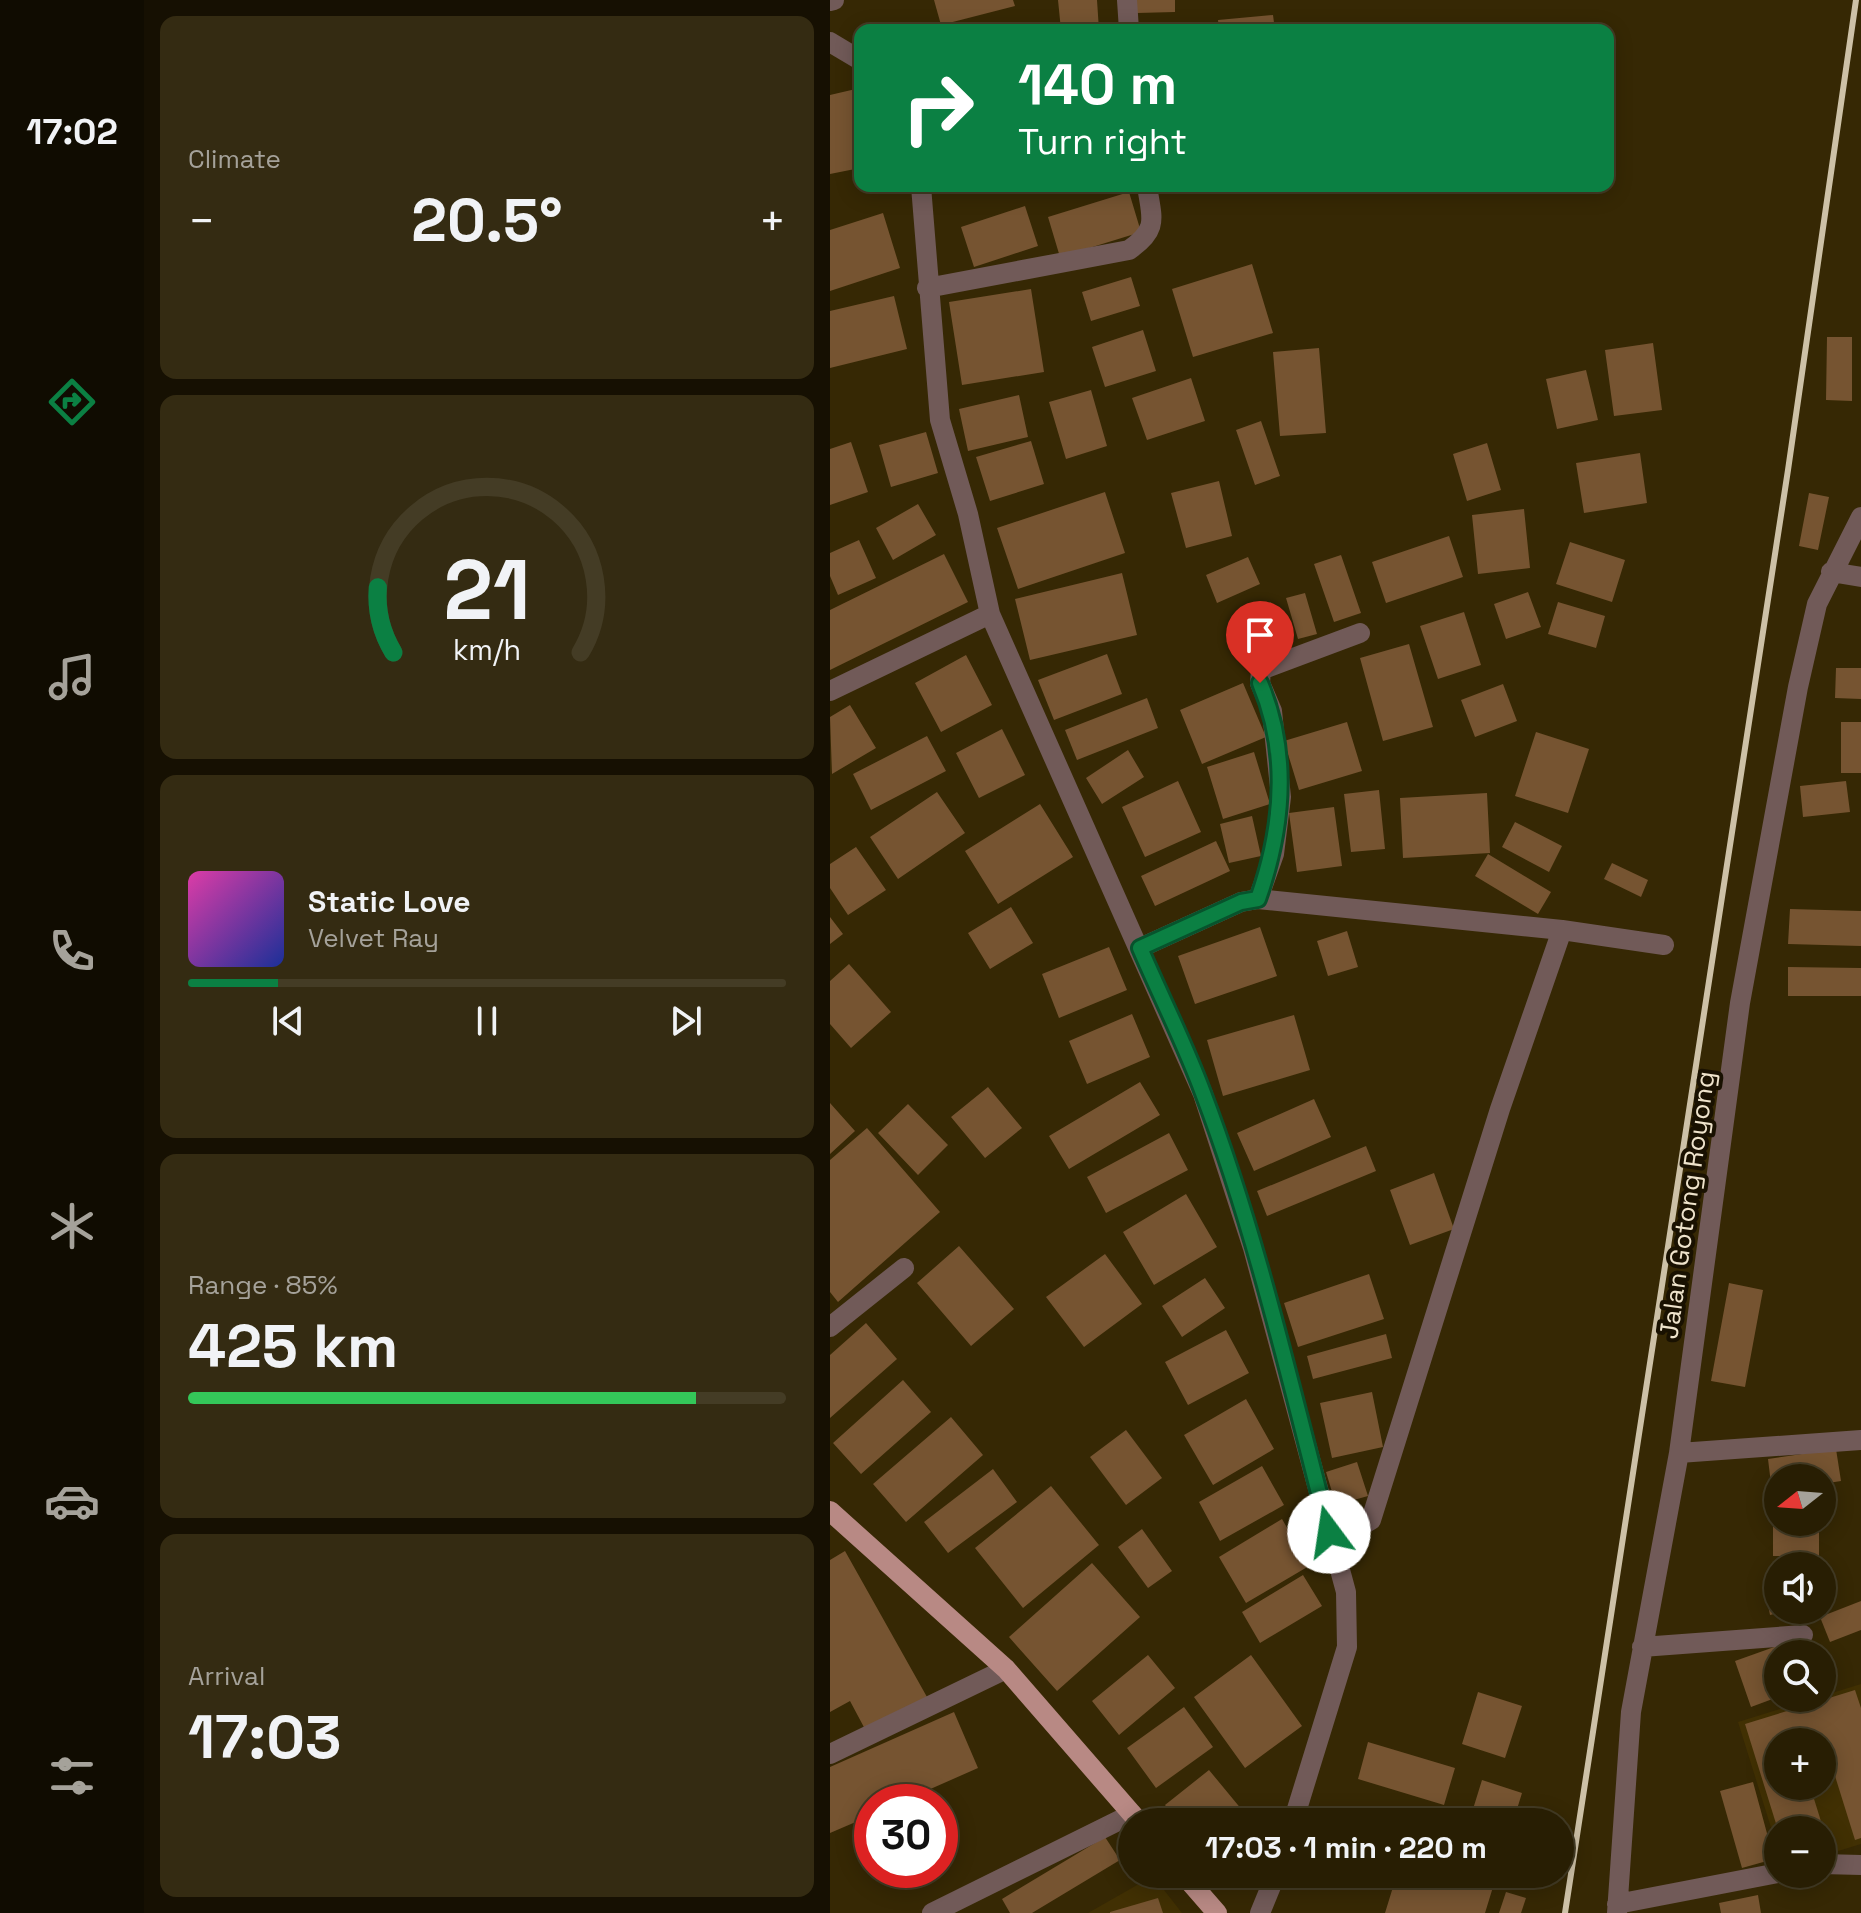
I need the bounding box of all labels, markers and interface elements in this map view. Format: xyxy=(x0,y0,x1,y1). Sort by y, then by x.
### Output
text: 140 m xyxy=(1018,49,1177,120)
icon: right xyxy=(886,56,990,160)
text: 17:02 xyxy=(26,109,118,155)
text: Turn right xyxy=(1018,119,1187,165)
text: Climate xyxy=(188,142,281,176)
text: 20.5° xyxy=(411,182,563,259)
text: − xyxy=(188,193,215,249)
text: + xyxy=(759,193,786,249)
icon: directions xyxy=(44,374,100,430)
text: 21 xyxy=(443,537,531,643)
pin xyxy=(1226,601,1294,683)
icon: arrive xyxy=(1238,613,1282,657)
text: km/h xyxy=(453,632,521,668)
icon: music xyxy=(44,649,100,705)
text: Static Love xyxy=(308,882,471,921)
text: Velvet Ray xyxy=(308,921,439,955)
icon: phone xyxy=(44,923,100,979)
icon: previous xyxy=(266,999,310,1043)
icon: pause xyxy=(465,999,509,1043)
icon: next xyxy=(664,999,708,1043)
street label: Jalan Gotong Royong xyxy=(1651,1069,1723,1341)
icon: climate xyxy=(44,1198,100,1254)
text: Range · 85% xyxy=(188,1268,337,1302)
text: 425 km xyxy=(188,1308,398,1385)
north arrow xyxy=(1764,1464,1836,1536)
map controls xyxy=(1764,1464,1836,1888)
icon: car xyxy=(44,1473,100,1529)
position arrow xyxy=(1287,1490,1371,1574)
button: sound xyxy=(1764,1552,1836,1624)
button: search xyxy=(1764,1640,1836,1712)
text: Arrival xyxy=(188,1659,265,1693)
text: 17:03 xyxy=(188,1699,342,1776)
button: + xyxy=(1764,1728,1836,1800)
icon: filters xyxy=(44,1748,100,1804)
speed limit sign: 30 xyxy=(854,1784,958,1888)
button: − xyxy=(1764,1816,1836,1888)
text: 17:03 · 1 min · 220 m xyxy=(1205,1828,1487,1867)

